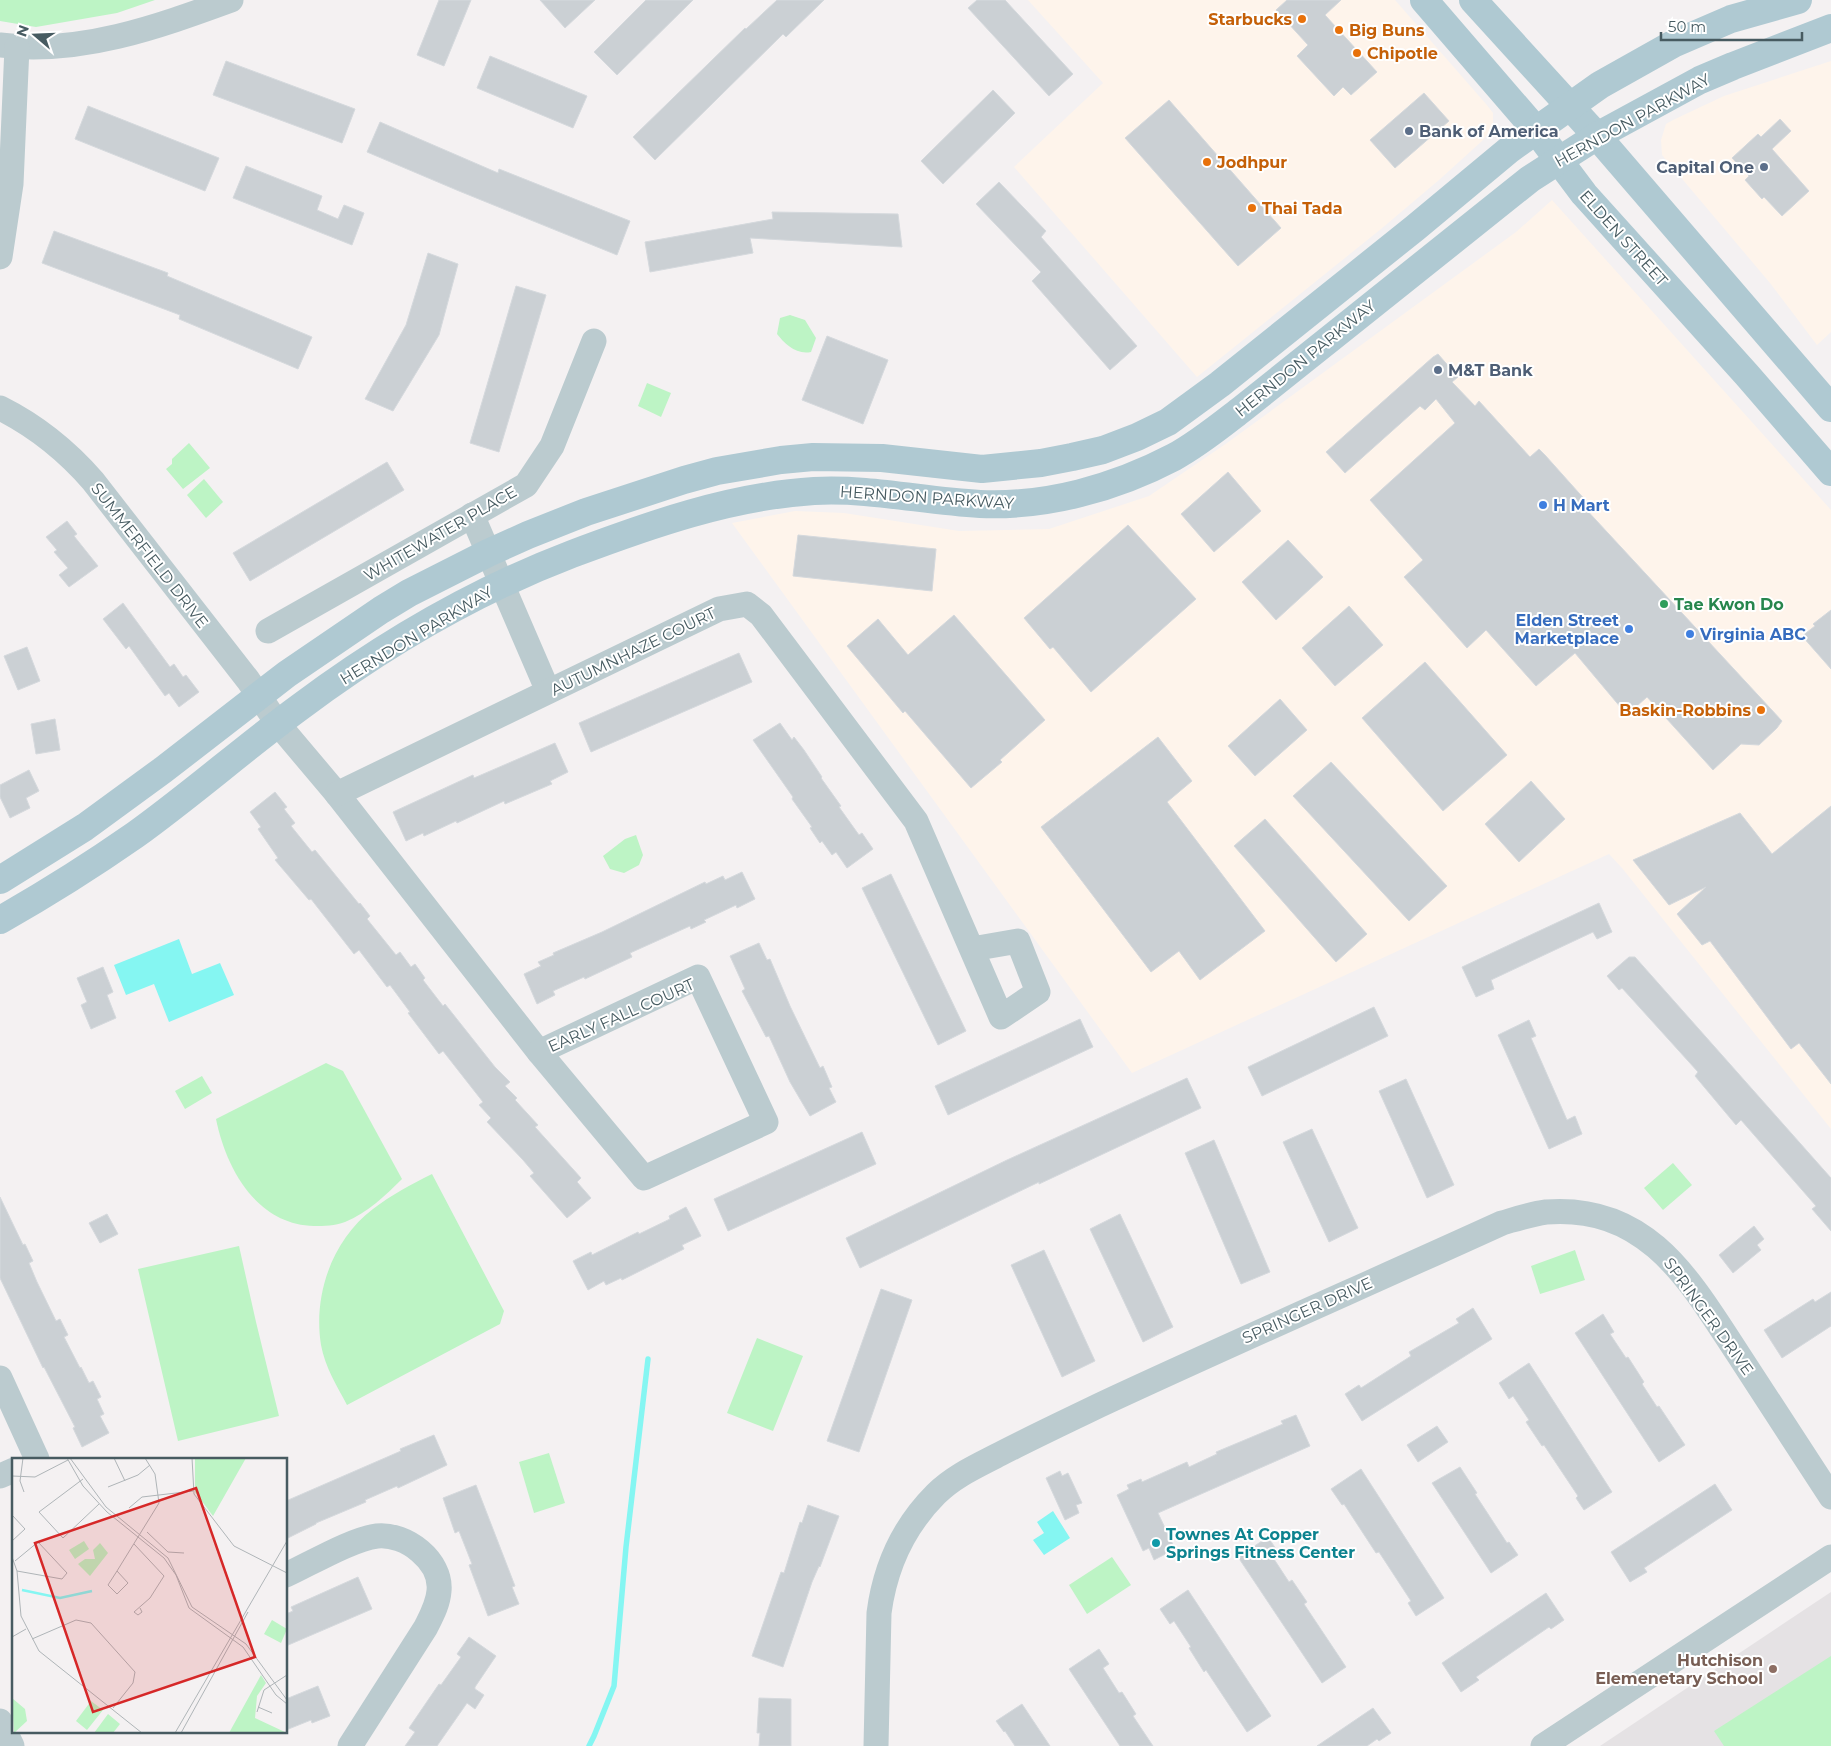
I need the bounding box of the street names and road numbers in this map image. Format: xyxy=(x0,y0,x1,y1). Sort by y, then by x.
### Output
street label: HERNDON PARKWAY xyxy=(1551,69,1714,171)
street label: ELDEN STREET xyxy=(1576,187,1672,291)
street label: HERNDON PARKWAY xyxy=(1231,295,1380,421)
street label: SUMMERFIELD DRIVE xyxy=(87,479,212,632)
street label: WHITEWATER PLACE xyxy=(361,482,520,585)
street label: HERNDON PARKWAY xyxy=(839,482,1016,513)
street label: HERNDON PARKWAY xyxy=(336,582,497,689)
street label: AUTUMNHAZE COURT xyxy=(548,603,719,700)
street label: EARLY FALL COURT xyxy=(545,974,698,1056)
street label: SPRINGER DRIVE xyxy=(1660,1254,1758,1379)
street label: SPRINGER DRIVE xyxy=(1239,1273,1375,1348)

